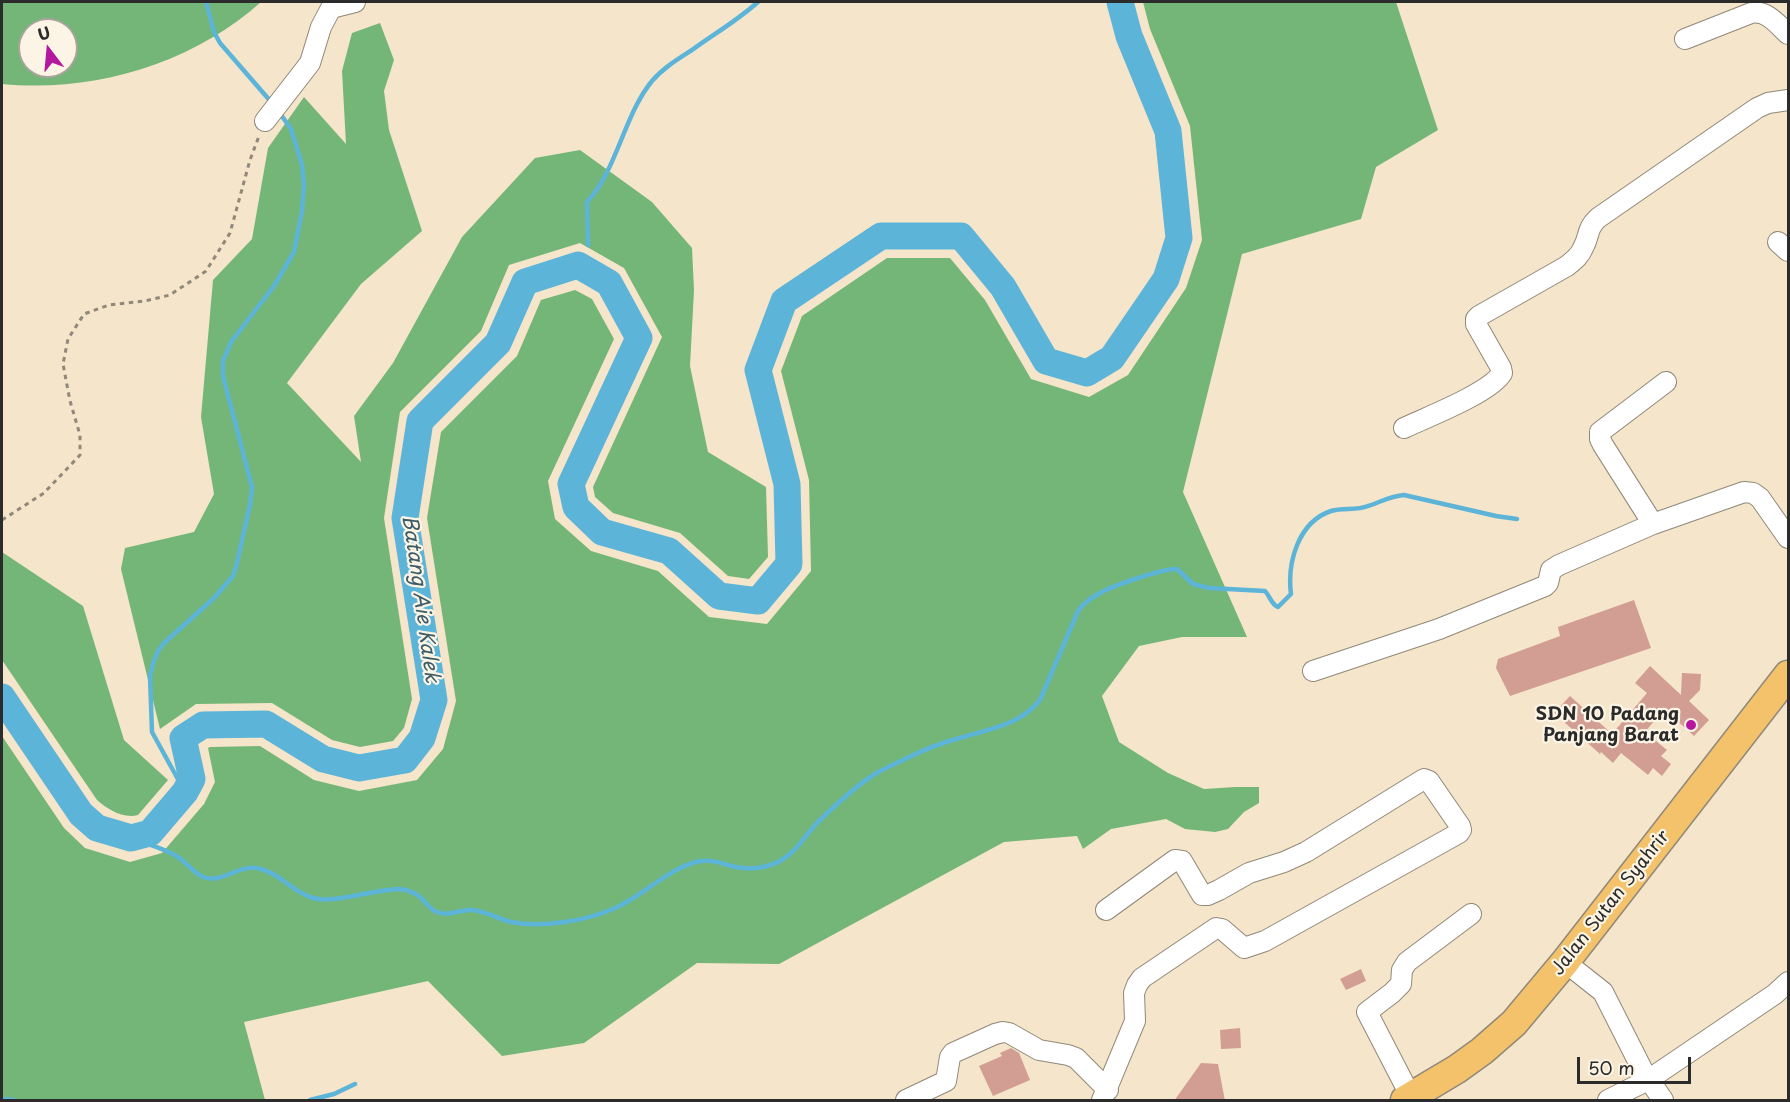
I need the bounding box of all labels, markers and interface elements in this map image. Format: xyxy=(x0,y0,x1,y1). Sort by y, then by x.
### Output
north arrow xyxy=(18,18,78,78)
text: U xyxy=(34,19,53,46)
water label: Batang Aie Kalek xyxy=(396,514,444,684)
place label: SDN 10 Padang Panjang Barat xyxy=(1536,704,1679,746)
marker: SDN 10 Padang Panjang Barat xyxy=(1684,718,1698,732)
street label: Jalan Sutan Syahrir xyxy=(1548,826,1674,980)
scale bar xyxy=(1580,1045,1694,1083)
text: 50 m xyxy=(1588,1054,1635,1081)

